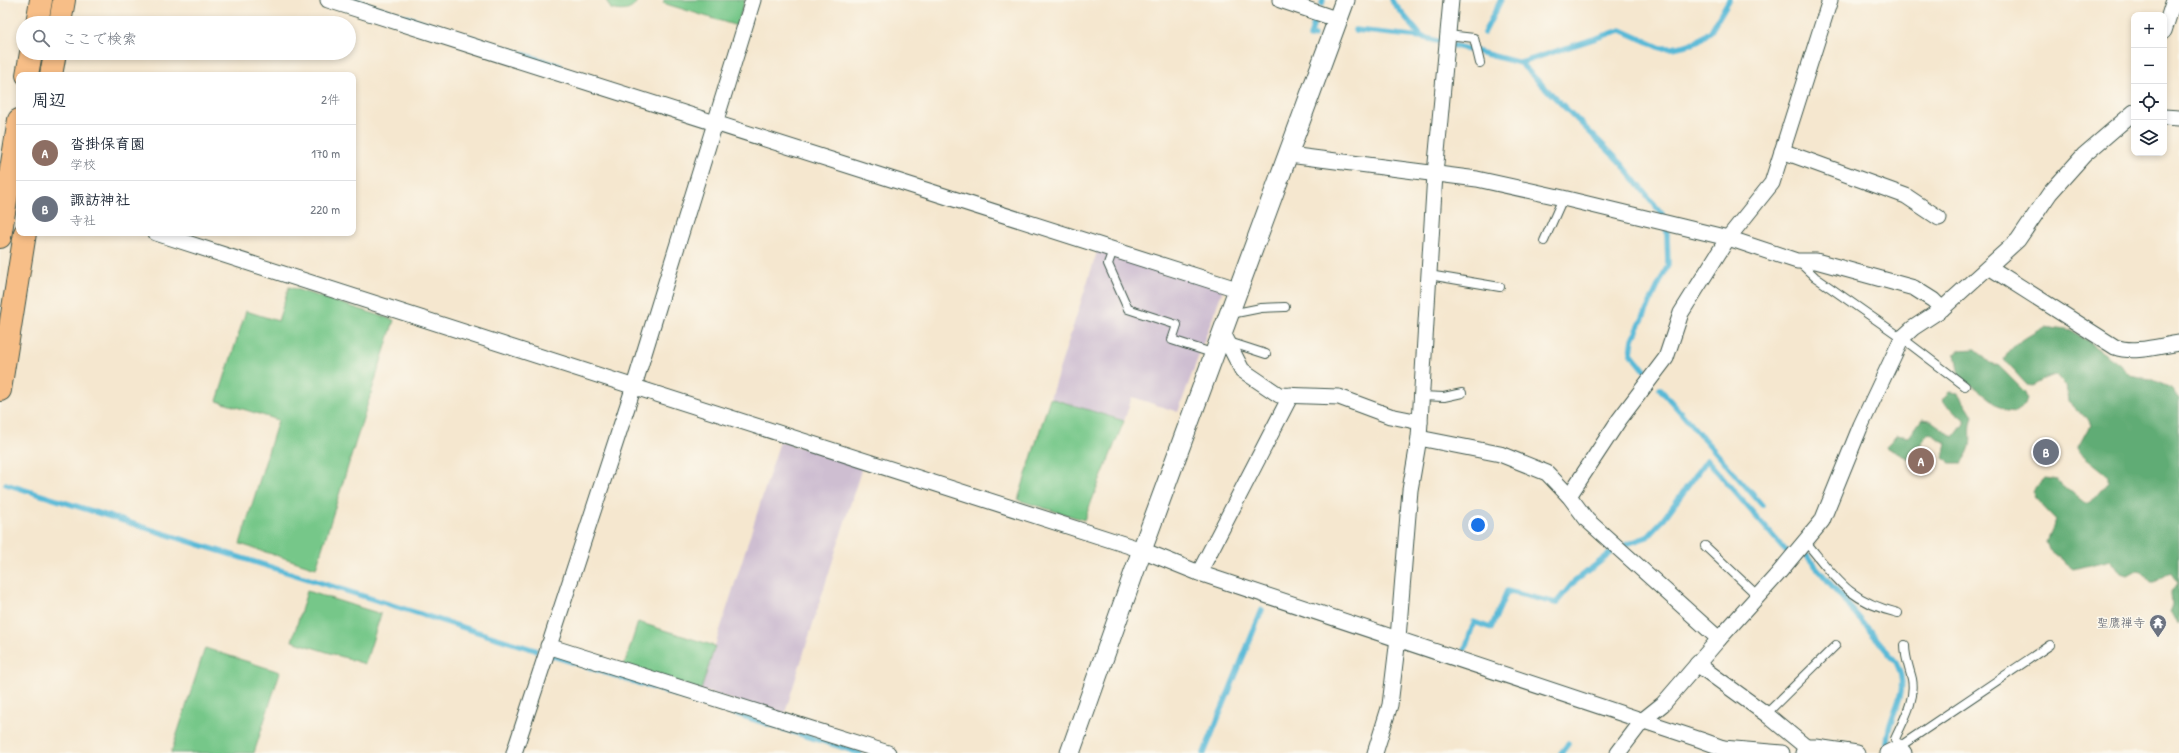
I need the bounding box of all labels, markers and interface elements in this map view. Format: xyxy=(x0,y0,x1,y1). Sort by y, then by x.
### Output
map controls xyxy=(2131,12,2167,156)
button: + xyxy=(2131,12,2167,48)
search box xyxy=(16,16,356,60)
icon: search xyxy=(30,27,52,49)
text: ここで検索 xyxy=(62,28,137,49)
button: − xyxy=(2131,48,2167,84)
button: locate xyxy=(2131,84,2167,120)
text: 周辺 xyxy=(32,88,66,111)
text: 2件 xyxy=(321,90,340,108)
button: layers xyxy=(2131,120,2167,156)
text: 沓掛保育園 xyxy=(70,133,145,154)
text: A xyxy=(42,144,48,162)
text: 170 m xyxy=(311,144,340,162)
text: 学校 xyxy=(70,155,96,173)
text: 諏訪神社 xyxy=(70,189,130,210)
text: B xyxy=(42,200,48,218)
text: 220 m xyxy=(310,200,340,218)
text: 寺社 xyxy=(70,211,96,229)
pin: B xyxy=(2033,437,2059,467)
pin: A xyxy=(1908,446,1934,476)
your location xyxy=(1468,515,1488,535)
temple icon: 聖鷹禅寺 xyxy=(2148,613,2168,638)
place label: 聖鷹禅寺 xyxy=(2097,614,2145,631)

